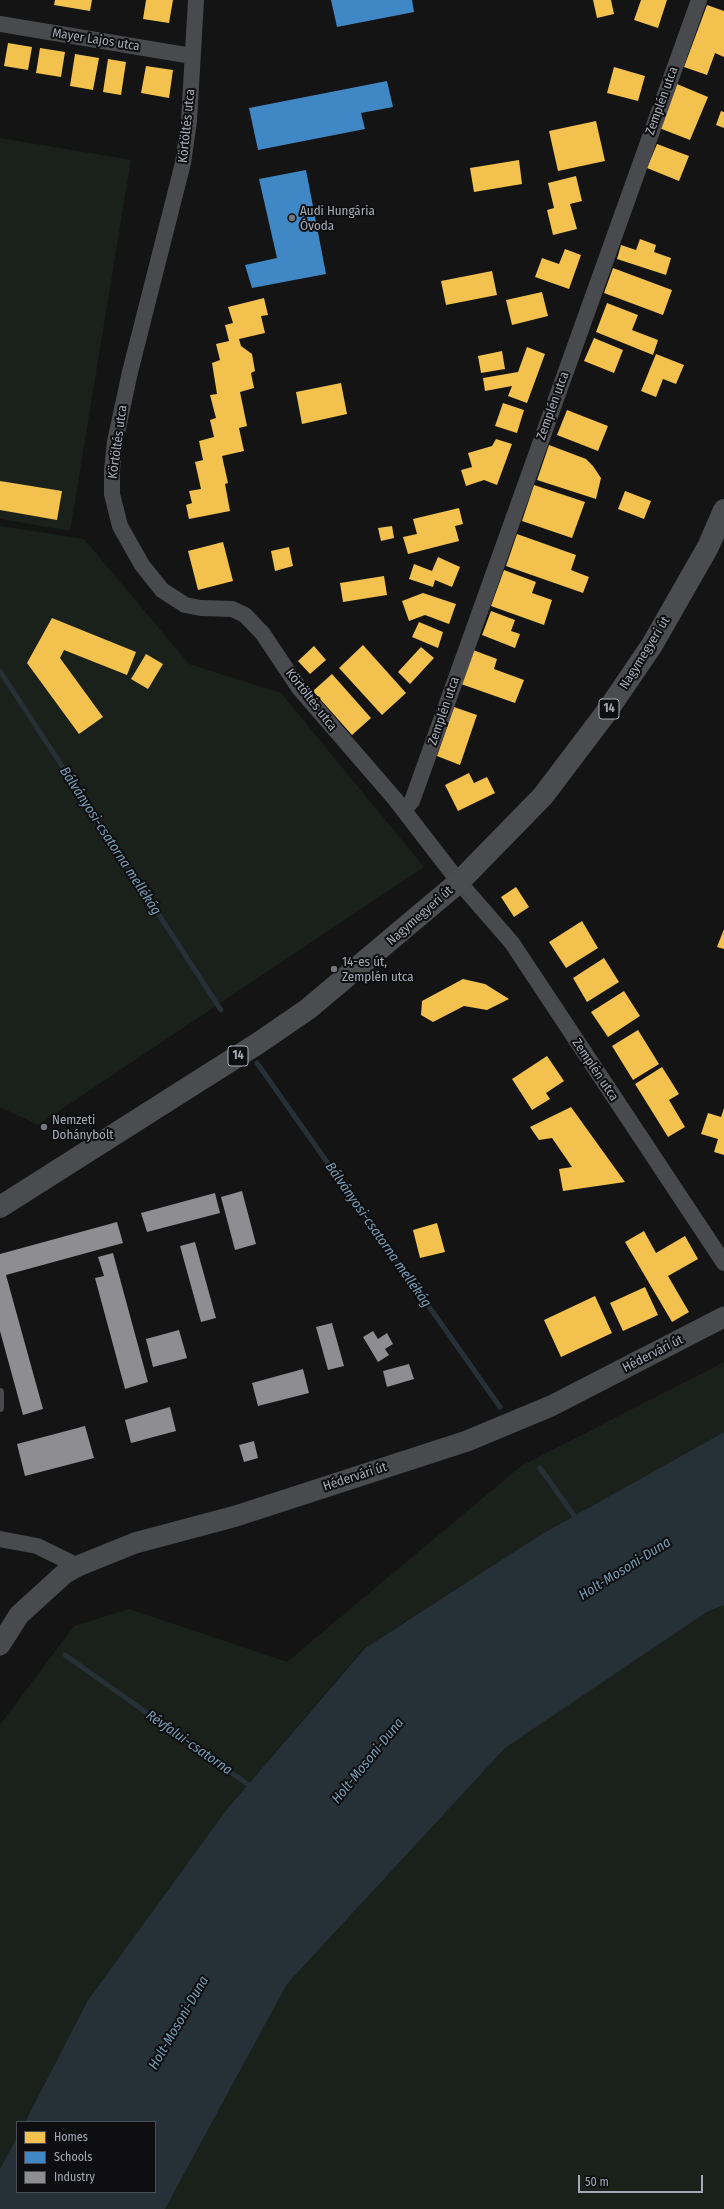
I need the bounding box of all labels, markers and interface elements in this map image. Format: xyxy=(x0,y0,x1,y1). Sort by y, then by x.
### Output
street label: Mayer Lajos utca xyxy=(51,25,141,55)
street label: Zemplén utca xyxy=(642,65,682,137)
street label: Körtöltés utca xyxy=(175,88,199,164)
place label: Audi Hungária Óvoda xyxy=(300,203,375,234)
marker: Audi Hungária Óvoda xyxy=(287,213,297,223)
street label: Zemplén utca xyxy=(533,370,573,442)
street label: Körtöltés utca xyxy=(105,404,131,480)
street label: Nagymegyeri út xyxy=(616,614,674,692)
street label: Körtöltés utca xyxy=(282,666,340,734)
street label: Zemplén utca xyxy=(425,675,463,747)
road number: 14 xyxy=(599,699,619,719)
water label: Bálványosi-csatorna mellékág xyxy=(56,764,164,918)
street label: Nagymegyeri út xyxy=(384,883,456,949)
place label: 14-es út, Zemplén utca xyxy=(342,954,414,985)
marker: 14-es út, Zemplén utca xyxy=(329,964,339,974)
street label: Zemplén utca xyxy=(569,1036,621,1104)
road number: 14 xyxy=(228,1046,248,1066)
place label: Nemzeti Dohánybolt xyxy=(52,1112,114,1143)
marker: Nemzeti Dohánybolt xyxy=(39,1122,49,1132)
water label: Bálványosi-csatorna mellékág xyxy=(321,1159,435,1311)
street label: Hédervári út xyxy=(620,1332,686,1376)
street label: Hédervári út xyxy=(321,1459,389,1495)
water label: Holt-Mosoni-Duna xyxy=(576,1534,674,1604)
water label: Révfalui-csatorna xyxy=(143,1707,235,1779)
water label: Holt-Mosoni-Duna xyxy=(328,1715,408,1807)
water label: Holt-Mosoni-Duna xyxy=(145,1973,213,2073)
legend xyxy=(16,2121,156,2193)
text: Homes xyxy=(54,2130,88,2144)
text: Schools xyxy=(54,2150,92,2164)
scale bar xyxy=(580,2167,705,2193)
text: Industry xyxy=(54,2170,95,2184)
text: 50 m xyxy=(585,2175,609,2189)

